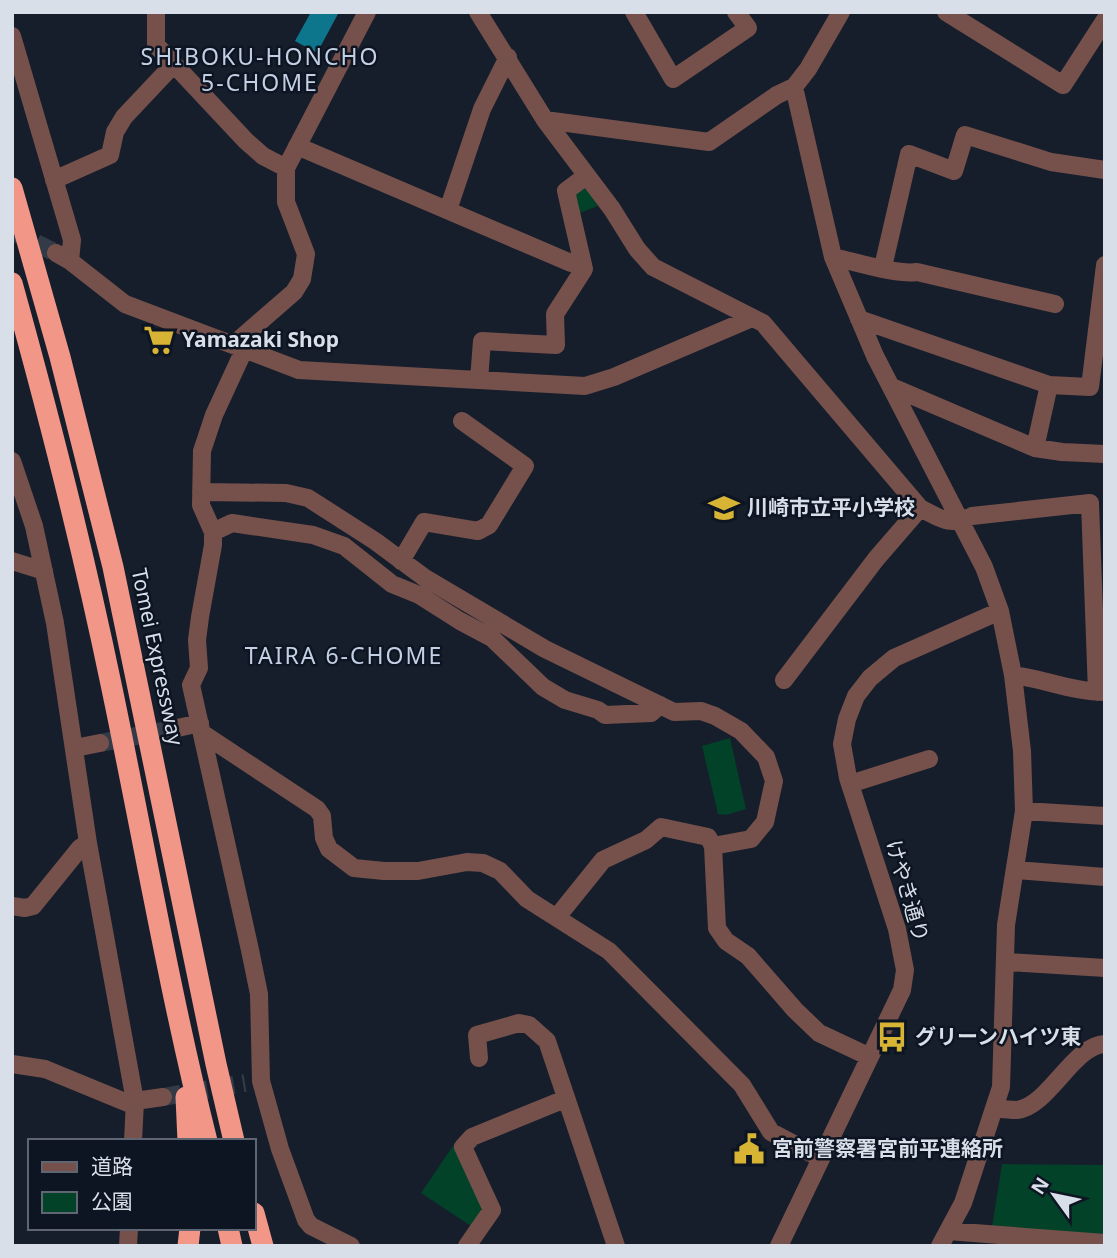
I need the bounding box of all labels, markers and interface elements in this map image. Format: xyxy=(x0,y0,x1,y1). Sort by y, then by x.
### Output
district label: SHIBOKU-HONCHO 5-CHOME xyxy=(141,40,379,98)
supermarket icon: Yamazaki Shop xyxy=(142,323,176,357)
place label: Yamazaki Shop xyxy=(182,325,339,353)
school or university icon: 川崎市立平小学校 xyxy=(707,491,741,525)
place label: 川崎市立平小学校 xyxy=(747,493,915,521)
street label: Tomei Expressway xyxy=(126,566,190,748)
district label: TAIRA 6-CHOME xyxy=(245,639,443,671)
street label: けやき通り xyxy=(880,836,936,945)
bus stop icon: グリーンハイツ東 xyxy=(875,1020,909,1054)
place label: グリーンハイツ東 xyxy=(915,1022,1082,1050)
public building icon: 宮前警察署宮前平連絡所 xyxy=(732,1132,766,1166)
place label: 宮前警察署宮前平連絡所 xyxy=(772,1134,1003,1162)
legend xyxy=(28,1139,256,1230)
text: 道路 xyxy=(91,1152,133,1180)
north arrow xyxy=(1019,1160,1089,1230)
text: N xyxy=(1025,1172,1055,1199)
text: 公園 xyxy=(91,1187,133,1215)

